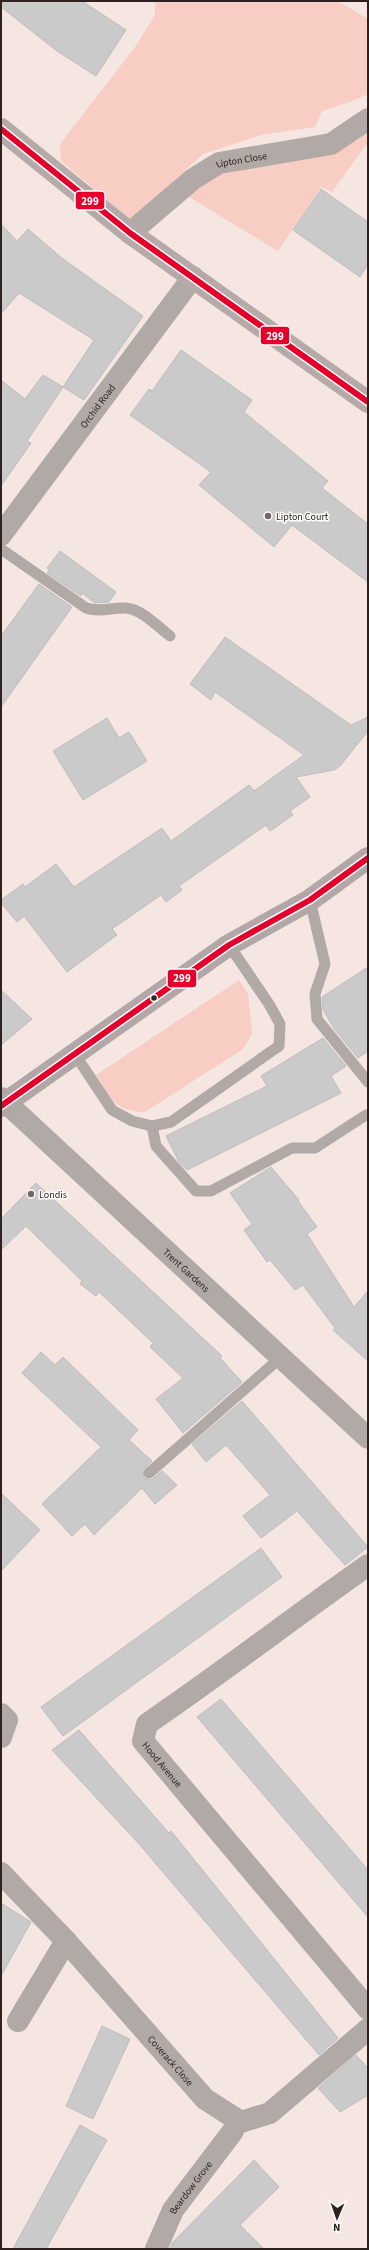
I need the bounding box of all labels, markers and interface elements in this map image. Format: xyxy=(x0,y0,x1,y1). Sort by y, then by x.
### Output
street label: Lipton Close xyxy=(213,149,268,172)
line badge: 299 xyxy=(75,191,105,210)
text: 299 xyxy=(81,194,99,209)
line badge: 299 xyxy=(260,326,290,345)
text: 299 xyxy=(266,329,284,344)
street label: Orchid Road xyxy=(77,382,119,431)
place label: Lipton Court xyxy=(276,510,329,524)
marker: Lipton Court xyxy=(263,511,273,521)
line badge: 299 xyxy=(167,969,197,988)
text: 299 xyxy=(173,971,191,986)
unlabelled marker xyxy=(149,993,159,1003)
place label: Londis xyxy=(39,1188,67,1202)
marker: Londis xyxy=(26,1189,36,1199)
street label: Trent Gardens xyxy=(160,1246,212,1296)
street label: Hood Avenue xyxy=(138,1739,185,1791)
street label: Coverack Close xyxy=(144,2033,196,2089)
street label: Beardow Grove xyxy=(166,2158,216,2216)
north arrow xyxy=(317,2198,357,2238)
text: N xyxy=(333,2220,341,2235)

